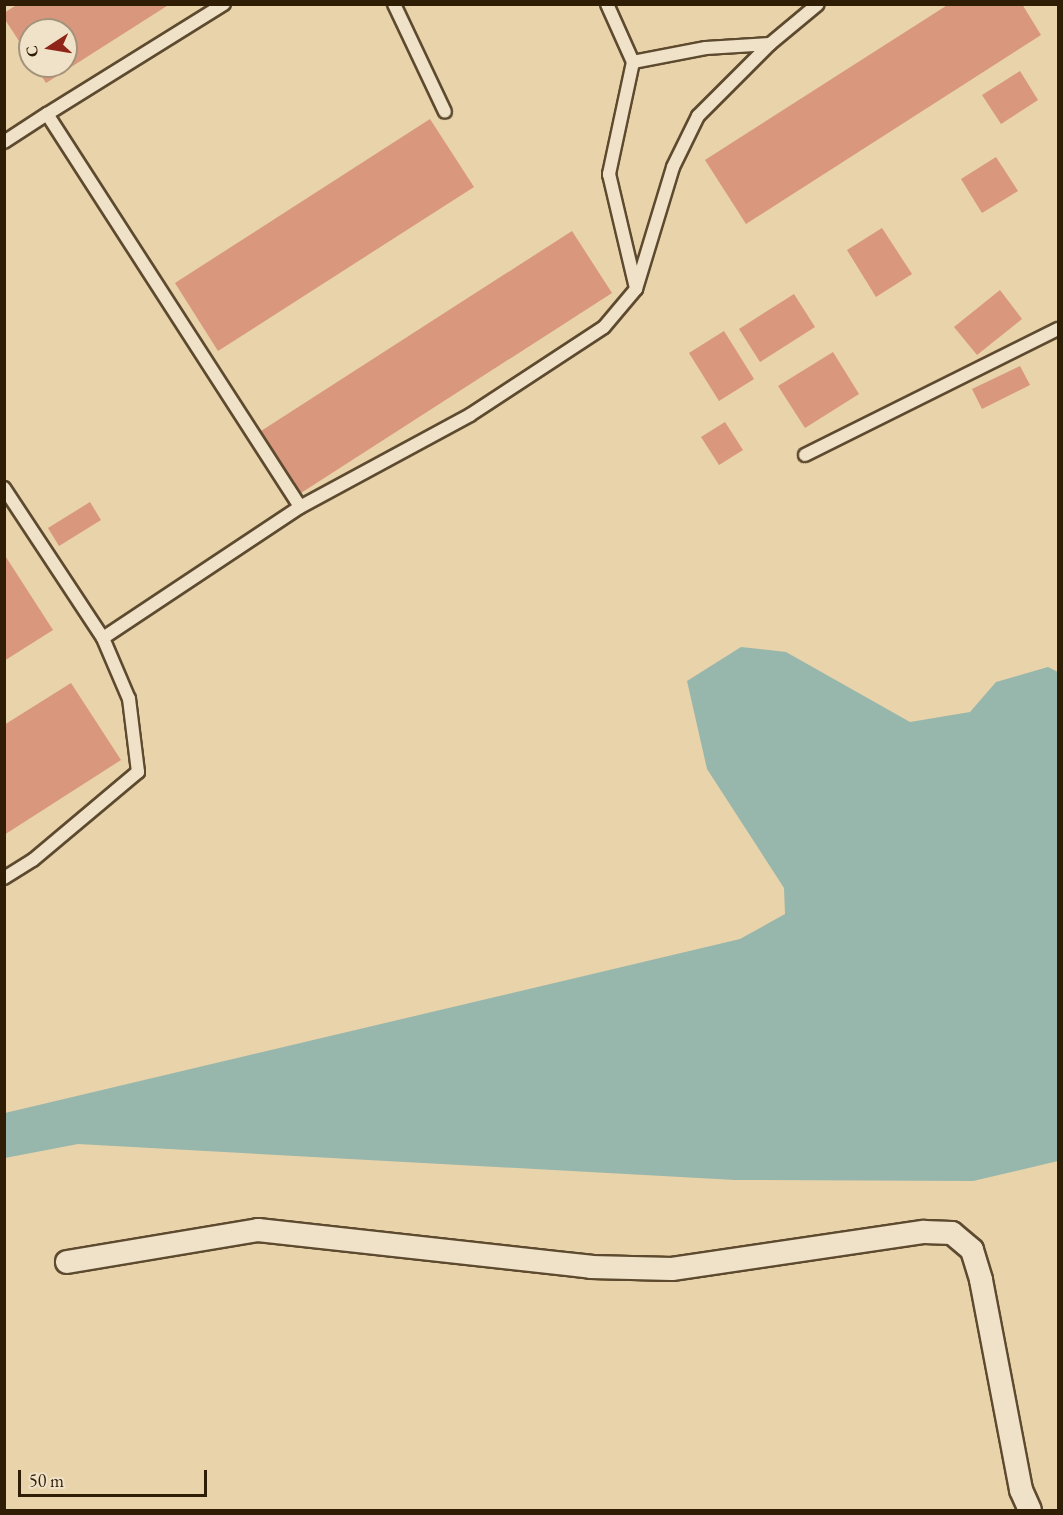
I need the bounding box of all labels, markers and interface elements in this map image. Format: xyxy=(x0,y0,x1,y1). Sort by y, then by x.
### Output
north arrow xyxy=(18,18,78,78)
text: С xyxy=(20,44,43,59)
scale bar xyxy=(21,1458,210,1496)
text: 50 m xyxy=(29,1469,64,1492)

